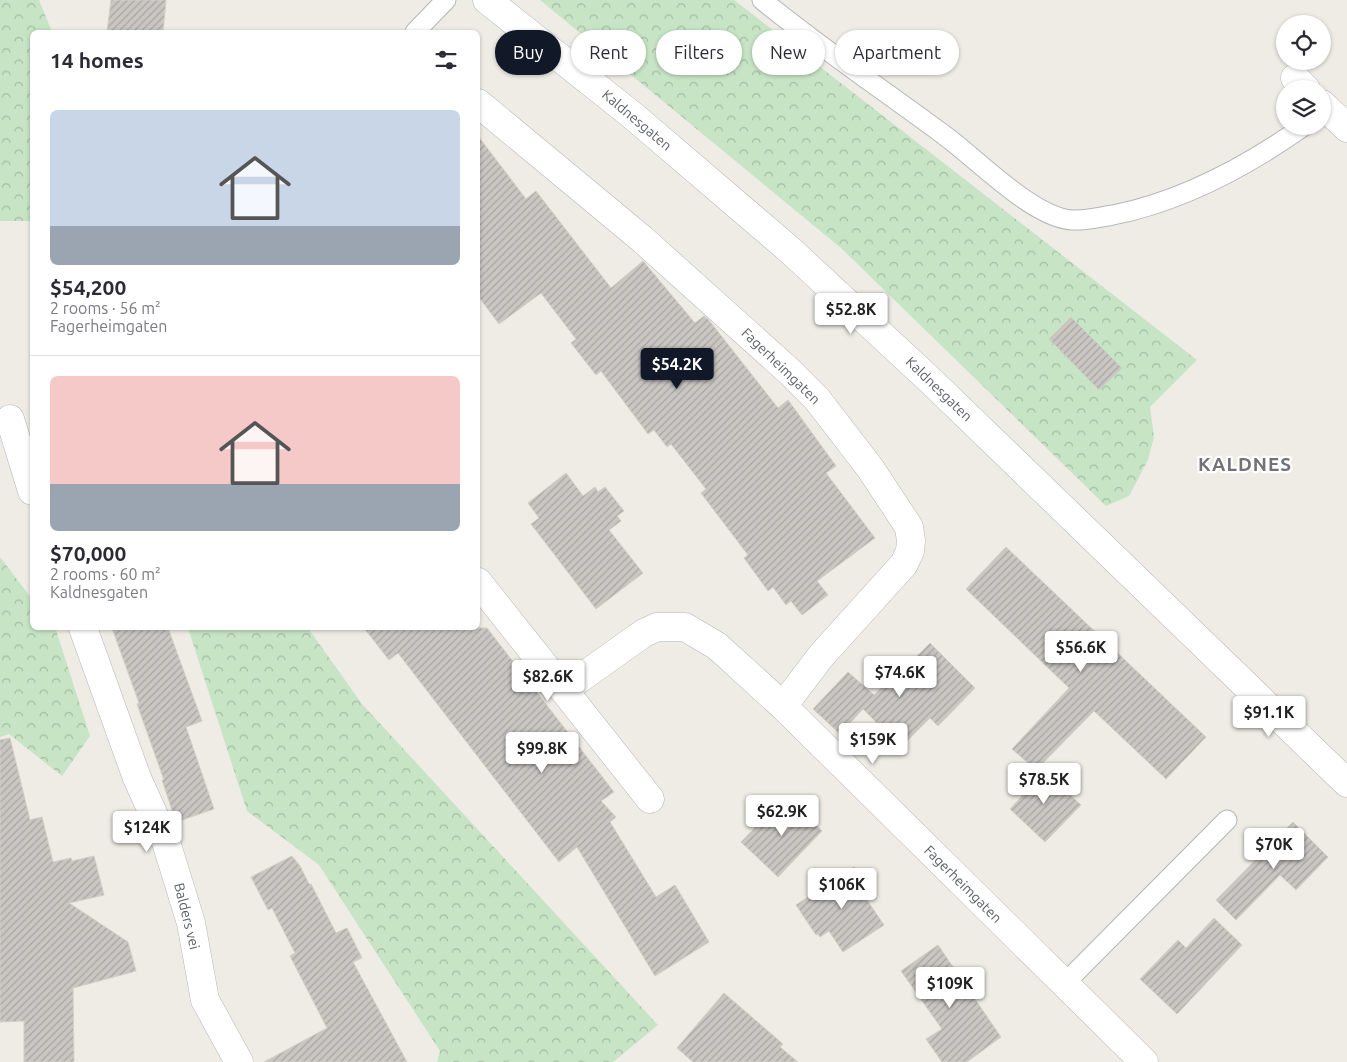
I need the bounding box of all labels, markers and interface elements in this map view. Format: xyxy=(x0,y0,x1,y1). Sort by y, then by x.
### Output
map controls xyxy=(1276,15,1331,135)
button: locate xyxy=(1276,15,1331,70)
chip: Buy xyxy=(495,30,561,75)
chip: Rent xyxy=(571,30,646,75)
chip: Filters xyxy=(656,30,742,75)
chip: New xyxy=(752,30,825,75)
chip: Apartment xyxy=(835,30,959,75)
icon: filters xyxy=(432,46,460,74)
text: 14 homes xyxy=(50,48,144,72)
button: layers xyxy=(1276,80,1331,135)
street label: Kaldnesgaten xyxy=(599,86,675,154)
icon: home xyxy=(210,143,300,233)
text: $54,200 xyxy=(50,275,126,299)
pin: $52.8K xyxy=(810,292,892,335)
text: 2 rooms · 56 m² xyxy=(50,299,161,317)
text: $52.8K xyxy=(826,300,876,318)
text: Fagerheimgaten xyxy=(50,317,167,335)
street label: Fagerheimgaten xyxy=(738,325,824,407)
pin: $54.2K xyxy=(636,348,718,390)
street label: Kaldnesgaten xyxy=(903,353,975,425)
text: $54.2K xyxy=(652,355,702,373)
icon: home xyxy=(210,408,300,498)
district label: KALDNES xyxy=(1198,453,1292,475)
text: $70,000 xyxy=(50,541,126,565)
text: 2 rooms · 60 m² xyxy=(50,565,161,583)
text: Kaldnesgaten xyxy=(50,583,148,601)
pin: $56.6K xyxy=(1040,630,1122,673)
text: $56.6K xyxy=(1056,638,1106,656)
pin: $74.6K xyxy=(859,656,941,698)
pin: $82.6K xyxy=(507,660,589,702)
text: $74.6K xyxy=(875,663,925,681)
text: $82.6K xyxy=(523,667,573,685)
pin: $91.1K xyxy=(1228,696,1310,738)
text: $91.1K xyxy=(1244,703,1294,721)
pin: $159K xyxy=(838,722,908,765)
text: $159K xyxy=(850,730,896,748)
pin: $99.8K xyxy=(501,732,583,774)
text: $99.8K xyxy=(517,739,567,757)
pin: $78.5K xyxy=(1003,762,1085,805)
text: $78.5K xyxy=(1019,770,1069,788)
pin: $62.9K xyxy=(741,794,823,837)
text: $62.9K xyxy=(757,802,807,820)
pin: $124K xyxy=(112,810,182,853)
text: $124K xyxy=(124,818,170,836)
pin: $70K xyxy=(1244,828,1304,870)
text: $70K xyxy=(1255,835,1293,853)
street label: Fagerheimgaten xyxy=(921,842,1005,926)
pin: $106K xyxy=(807,868,877,910)
text: $106K xyxy=(819,875,865,893)
street label: Balders vei xyxy=(171,881,203,951)
pin: $109K xyxy=(915,966,985,1009)
text: $109K xyxy=(927,974,973,992)

